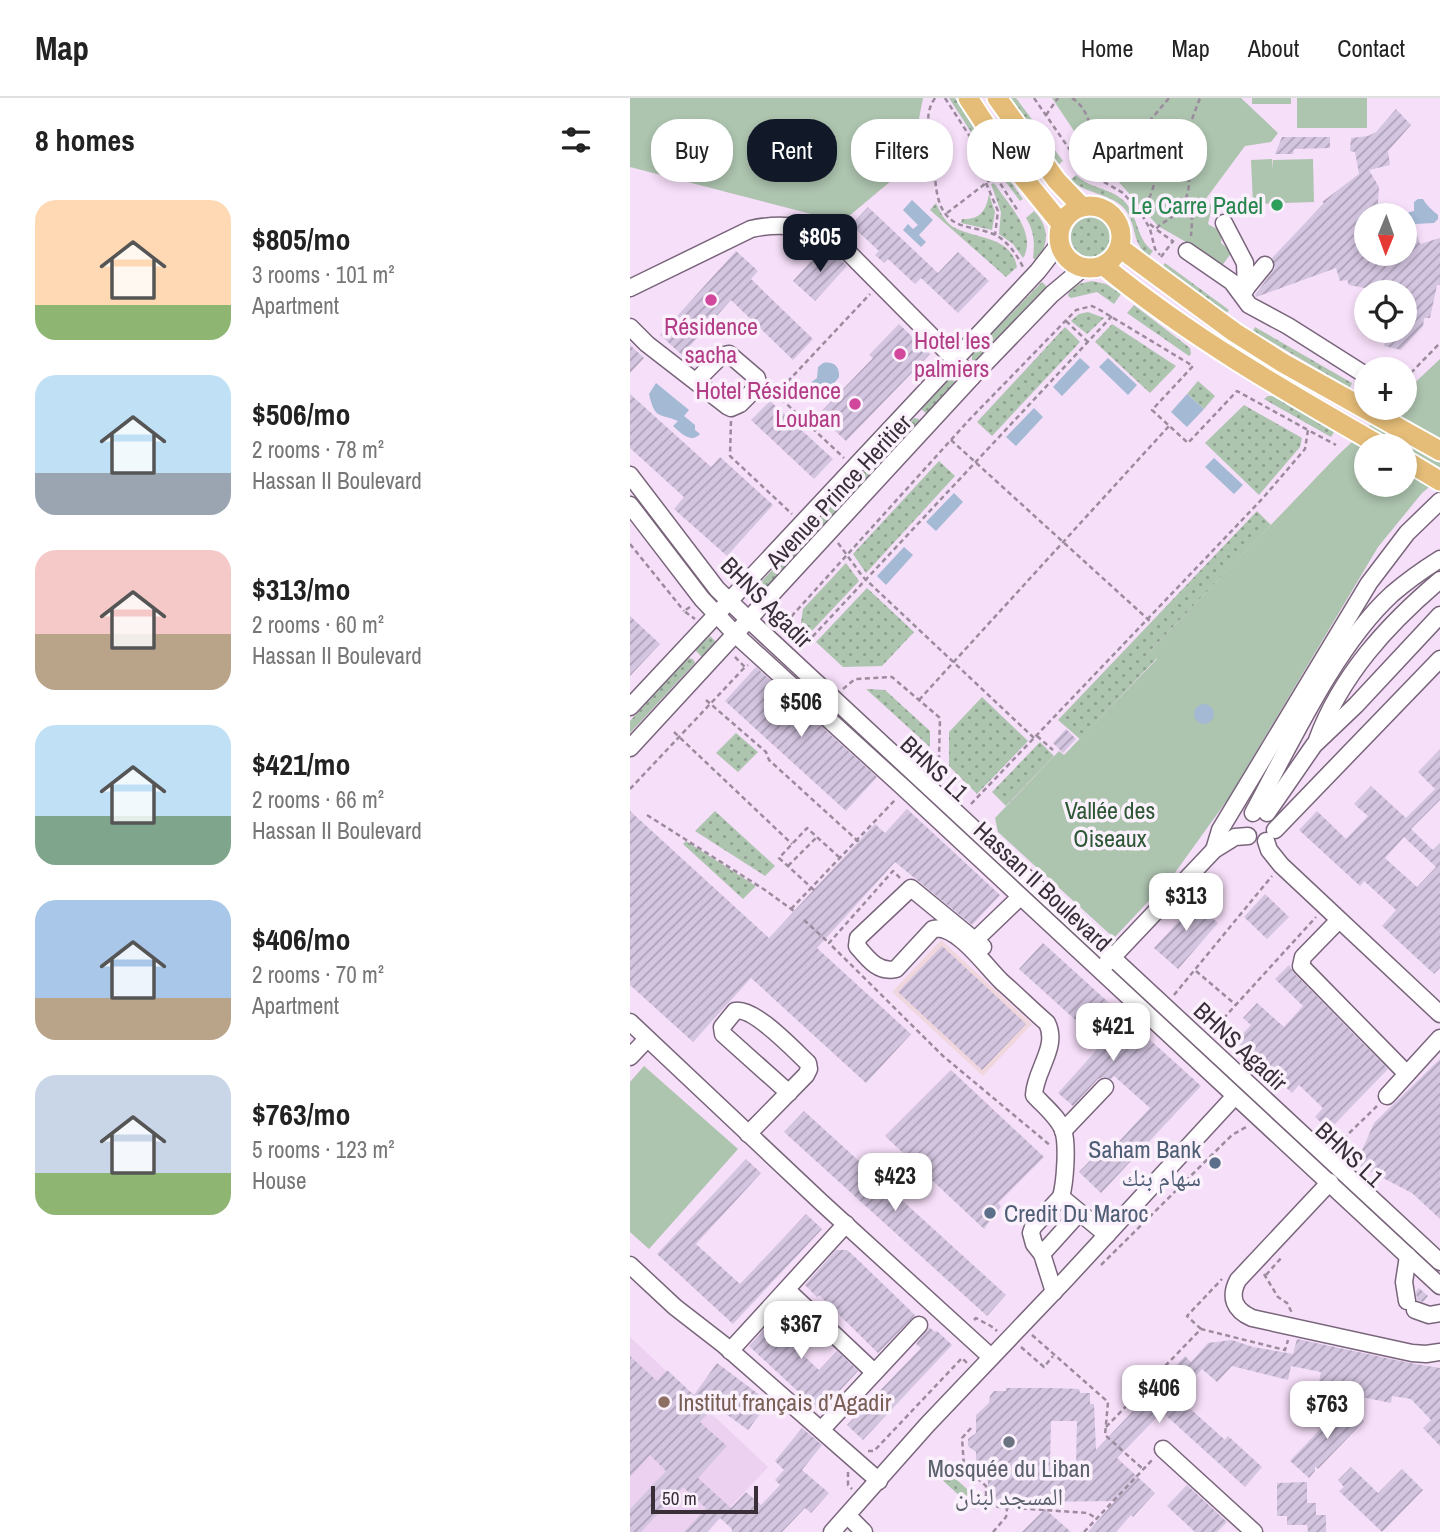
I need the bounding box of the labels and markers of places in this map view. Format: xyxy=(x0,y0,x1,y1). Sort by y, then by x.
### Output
place label: Le Carre Padel xyxy=(1131,189,1263,221)
marker: Le Carre Padel xyxy=(1269,197,1285,213)
pin: $805 xyxy=(779,214,861,274)
marker: Résidence sacha xyxy=(703,292,719,308)
place label: Résidence sacha xyxy=(664,310,758,370)
place label: Hotel les palmiers xyxy=(914,324,991,384)
marker: Hotel les palmiers xyxy=(892,346,908,362)
place label: Hotel Résidence Louban xyxy=(696,374,841,434)
marker: Hotel Résidence Louban xyxy=(847,396,863,412)
pin: $506 xyxy=(760,680,842,739)
pin: $313 xyxy=(1145,874,1227,933)
pin: $421 xyxy=(1072,1004,1154,1063)
place label: Saham Bank سهام بنك xyxy=(1088,1133,1201,1194)
pin: $423 xyxy=(854,1154,936,1213)
marker: Saham Bank سهام بنك xyxy=(1207,1155,1223,1171)
place label: Credit Du Maroc xyxy=(1004,1197,1149,1229)
marker: Credit Du Maroc xyxy=(982,1205,998,1221)
pin: $367 xyxy=(760,1302,842,1361)
pin: $406 xyxy=(1118,1366,1200,1425)
pin: $763 xyxy=(1286,1382,1368,1441)
place label: Institut français d’Agadir xyxy=(678,1386,892,1418)
marker: Institut français d’Agadir xyxy=(656,1394,672,1410)
marker: Mosquée du Liban المسجد لبنان xyxy=(1001,1434,1017,1450)
place label: Mosquée du Liban المسجد لبنان xyxy=(927,1452,1091,1512)

